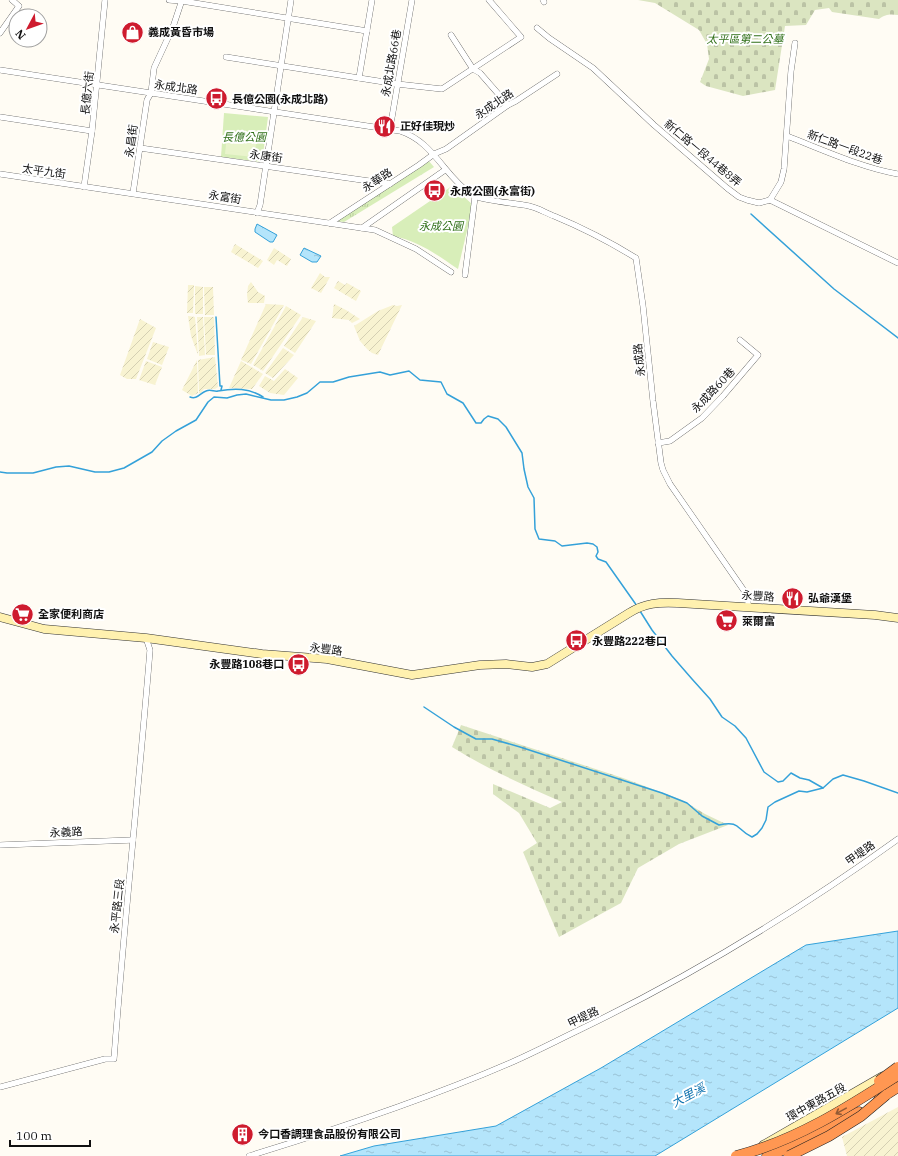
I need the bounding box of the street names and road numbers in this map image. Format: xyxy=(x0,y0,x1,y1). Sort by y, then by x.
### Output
street label: 永成北路66巷 xyxy=(378,28,404,98)
street label: 長億六街 xyxy=(78,70,96,116)
street label: 永成北路 xyxy=(153,77,199,97)
street label: 永成北路 xyxy=(472,86,516,122)
street label: 新仁路一段44巷8弄 xyxy=(661,117,745,189)
street label: 永昌街 xyxy=(122,124,140,158)
street label: 新仁路一段22巷 xyxy=(805,127,885,167)
street label: 永康街 xyxy=(249,147,283,165)
street label: 太平九街 xyxy=(21,161,67,181)
street label: 永華路 xyxy=(359,165,395,195)
street label: 永富街 xyxy=(208,188,242,206)
street label: 永成路 xyxy=(630,343,648,377)
street label: 永成路60巷 xyxy=(688,365,738,415)
street label: 永豐路 xyxy=(741,588,775,604)
street label: 永豐路 xyxy=(309,640,343,658)
street label: 永義路 xyxy=(49,824,83,840)
street label: 甲堤路 xyxy=(842,838,878,868)
street label: 永平路三段 xyxy=(107,878,127,934)
street label: 甲堤路 xyxy=(565,1003,601,1031)
street label: 環中東路五段 xyxy=(784,1080,848,1124)

